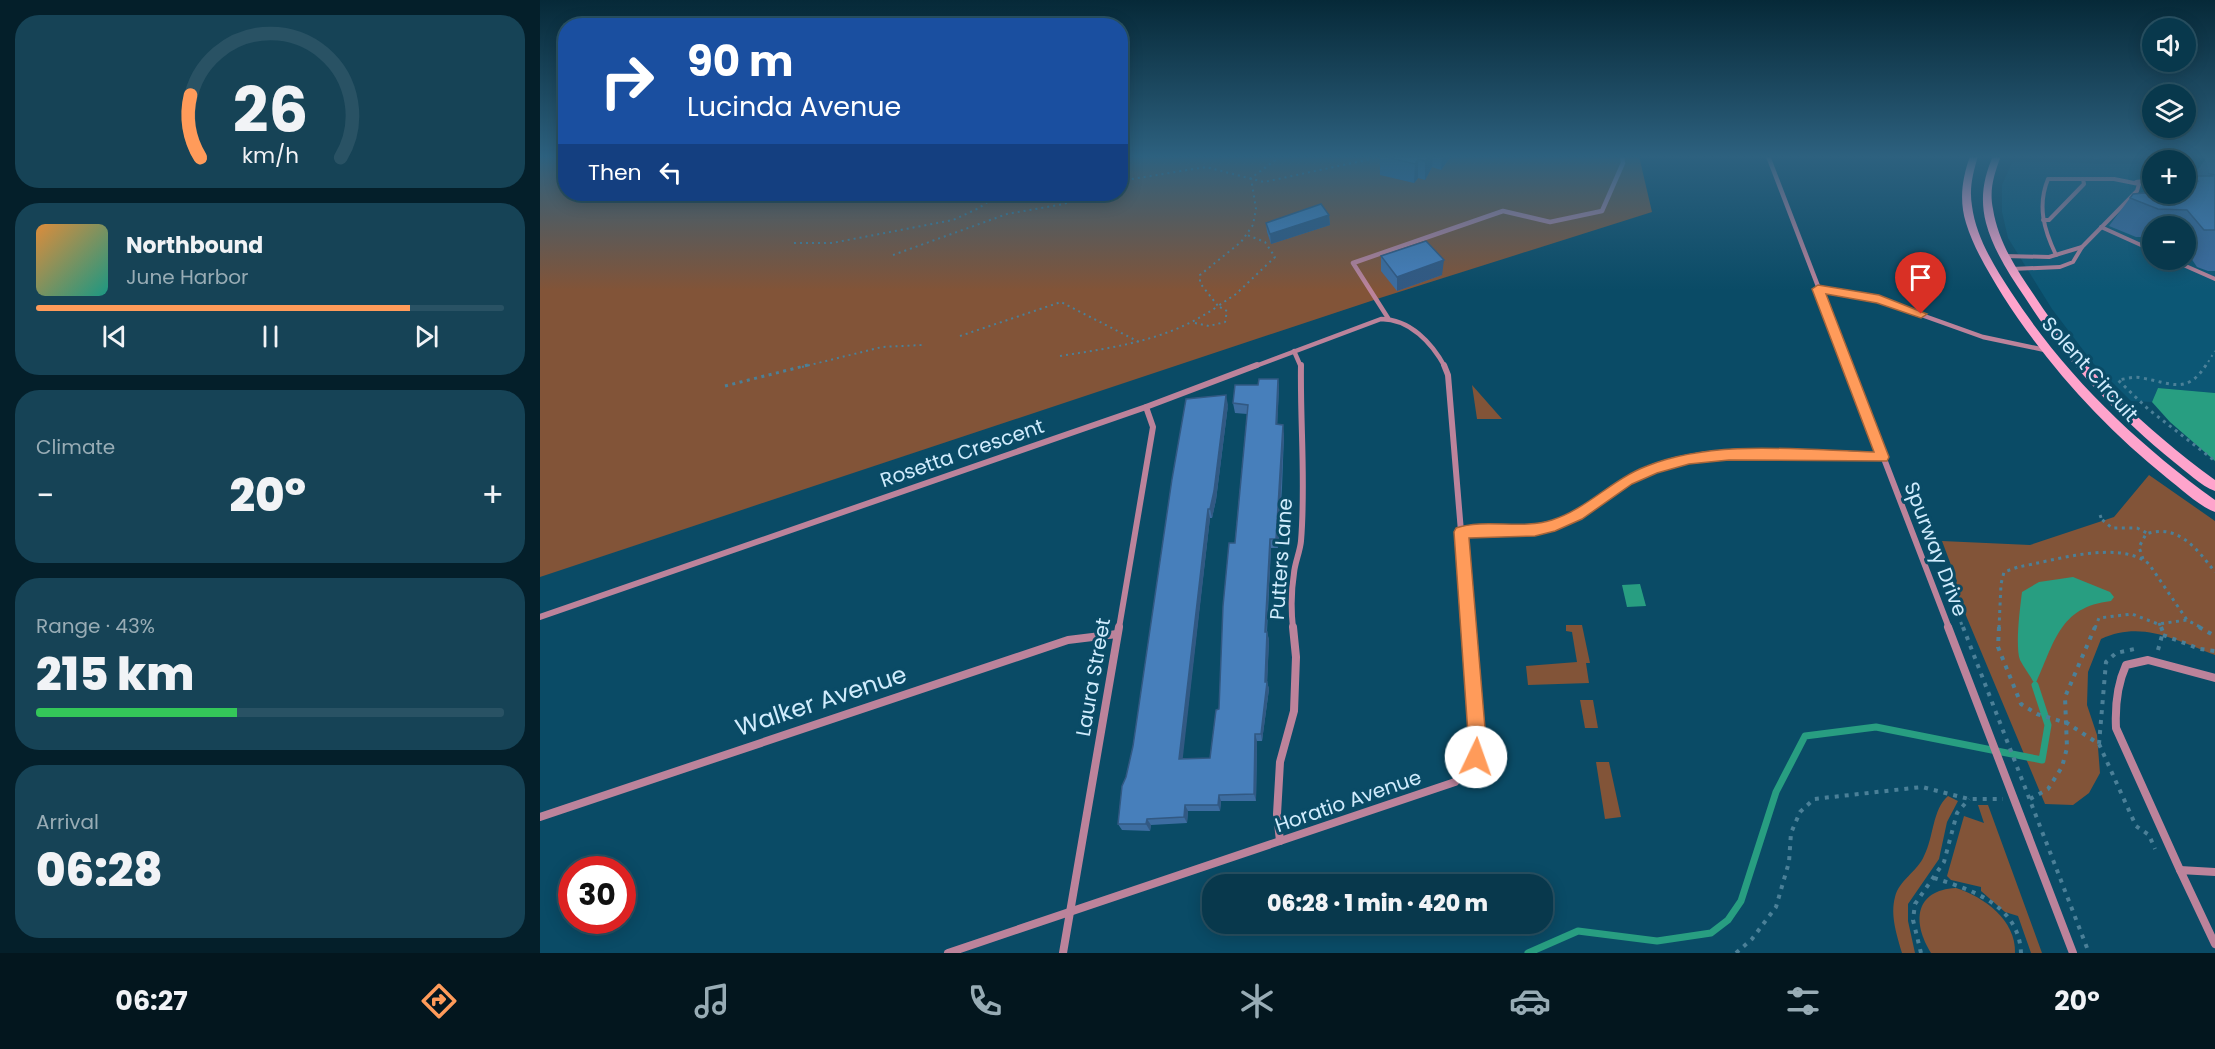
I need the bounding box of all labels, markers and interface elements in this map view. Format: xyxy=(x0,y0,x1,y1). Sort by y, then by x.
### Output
map controls xyxy=(2142,18,2196,270)
button: sound xyxy=(2142,18,2196,72)
text: 90 m xyxy=(687,32,794,91)
icon: right xyxy=(588,42,666,120)
text: 26 xyxy=(232,66,308,154)
button: layers xyxy=(2142,84,2196,138)
text: Lucinda Avenue xyxy=(687,88,901,125)
text: km/h xyxy=(241,141,299,172)
button: + xyxy=(2142,150,2196,204)
icon: left xyxy=(654,156,687,189)
text: Then xyxy=(588,157,642,188)
button: − xyxy=(2142,216,2196,270)
text: Northbound xyxy=(126,230,263,261)
pin xyxy=(1895,252,1946,314)
icon: arrive xyxy=(1904,261,1937,294)
text: June Harbor xyxy=(126,263,249,291)
street label: Solent Circuit xyxy=(2035,310,2145,428)
icon: previous xyxy=(98,320,131,353)
icon: pause xyxy=(254,320,287,353)
icon: next xyxy=(410,320,443,353)
street label: Rosetta Crescent xyxy=(876,412,1048,494)
text: Climate xyxy=(36,433,115,461)
text: 20° xyxy=(229,464,306,527)
text: − xyxy=(36,472,54,519)
text: + xyxy=(481,472,504,519)
street label: Spurway Drive xyxy=(1897,478,1975,620)
street label: Putters Lane xyxy=(1263,497,1299,621)
text: Range · 43% xyxy=(36,612,155,640)
street label: Laura Street xyxy=(1069,616,1117,738)
text: 215 km xyxy=(36,643,194,706)
street label: Walker Avenue xyxy=(731,657,911,744)
position arrow xyxy=(1444,725,1508,789)
street label: Horatio Avenue xyxy=(1271,763,1425,839)
text: Arrival xyxy=(36,808,99,836)
text: 06:28 xyxy=(36,839,163,902)
speed limit sign: 30 xyxy=(558,856,636,934)
text: 06:28 · 1 min · 420 m xyxy=(1267,888,1488,919)
icon: directions xyxy=(418,980,460,1022)
icon: music xyxy=(691,980,733,1022)
icon: phone xyxy=(964,980,1006,1022)
icon: climate xyxy=(1236,980,1278,1022)
icon: car xyxy=(1509,980,1551,1022)
icon: filters xyxy=(1782,980,1824,1022)
text: 06:27 xyxy=(115,982,188,1019)
text: 20° xyxy=(2054,982,2100,1019)

